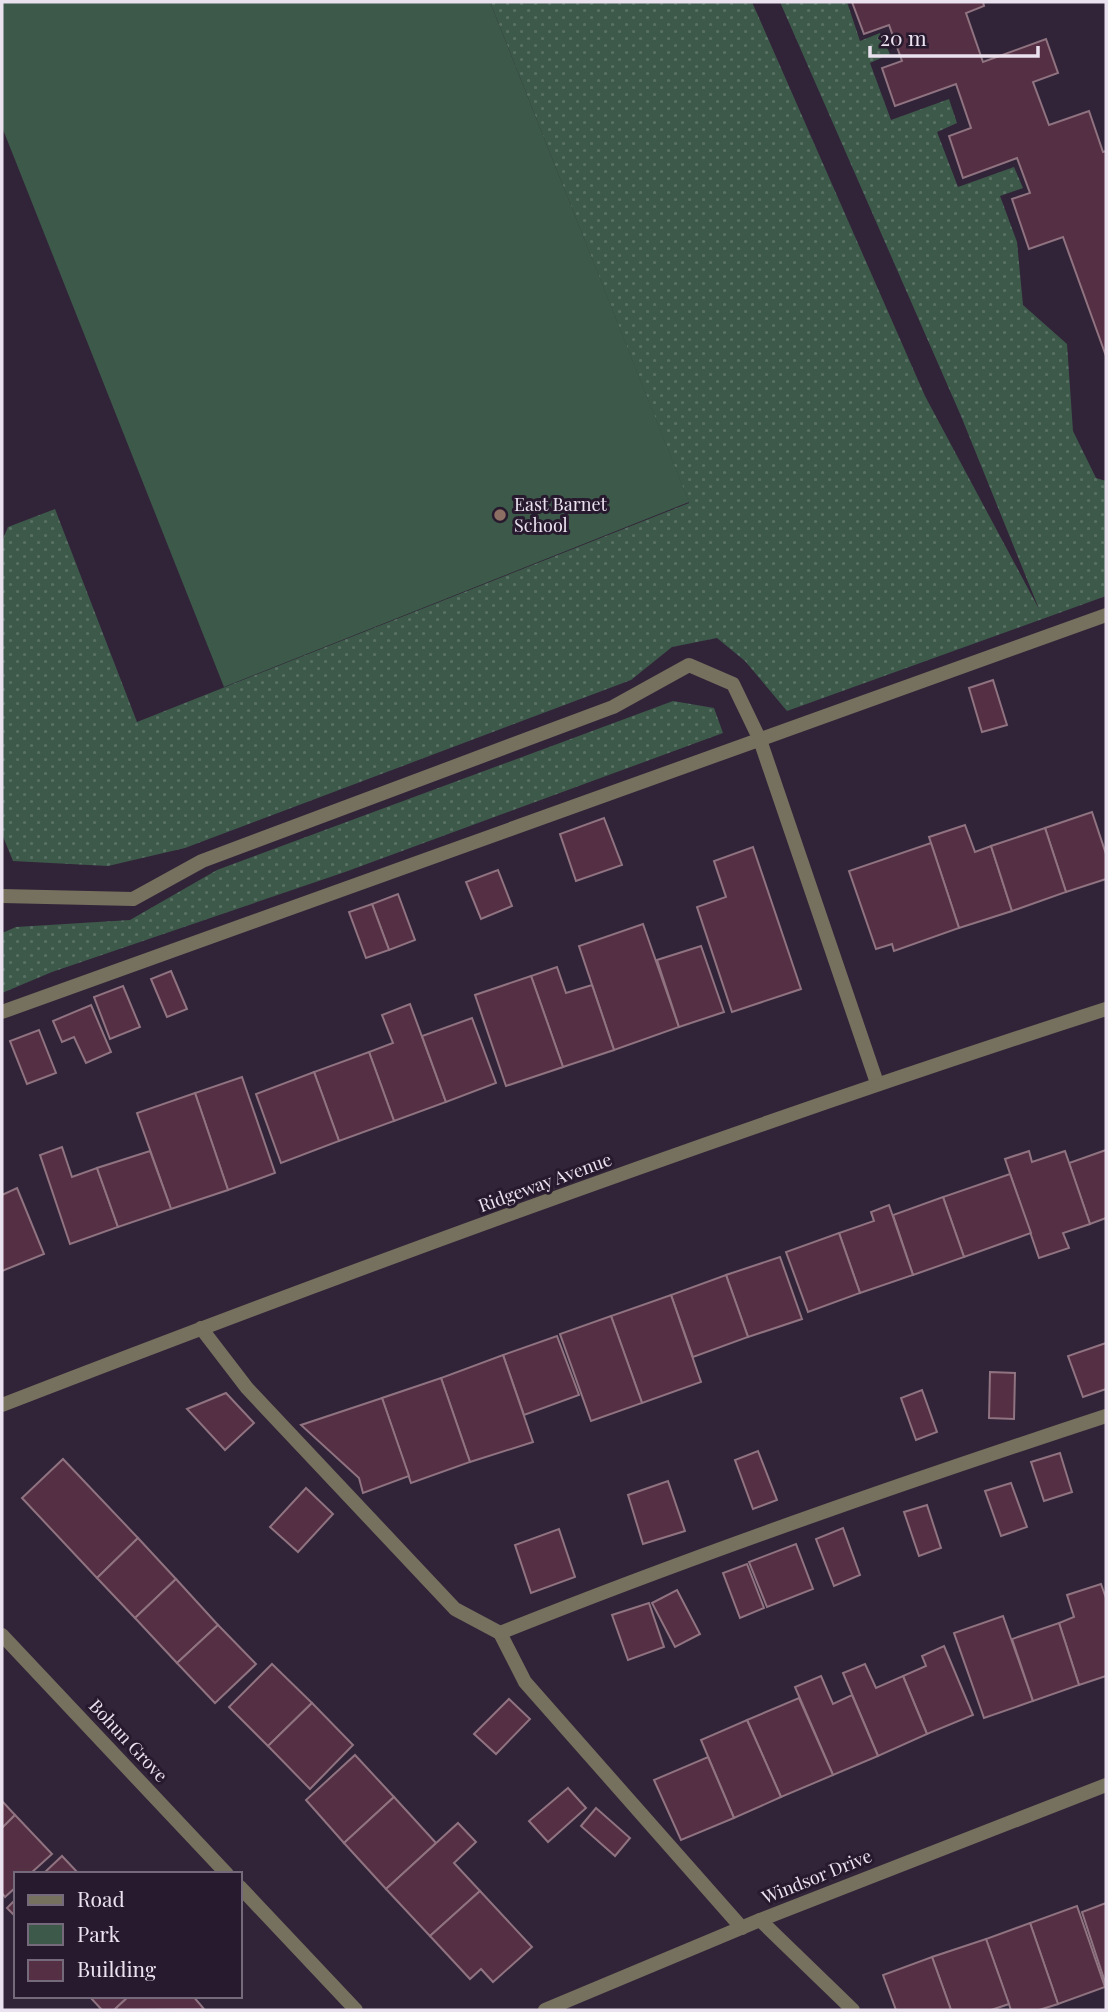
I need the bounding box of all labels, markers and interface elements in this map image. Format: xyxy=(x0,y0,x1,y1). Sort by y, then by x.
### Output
scale bar xyxy=(870,14,1038,58)
text: 20 m xyxy=(880,23,927,51)
place label: East Barnet School xyxy=(514,492,608,537)
marker: East Barnet School xyxy=(492,507,508,523)
street label: Ridgeway Avenue xyxy=(475,1147,615,1217)
street label: Bohun Grove xyxy=(84,1694,173,1787)
street label: Windsor Drive xyxy=(757,1843,875,1909)
legend xyxy=(14,1872,242,1998)
text: Road xyxy=(77,1884,125,1912)
text: Park xyxy=(77,1919,121,1947)
text: Building xyxy=(77,1954,156,1982)

